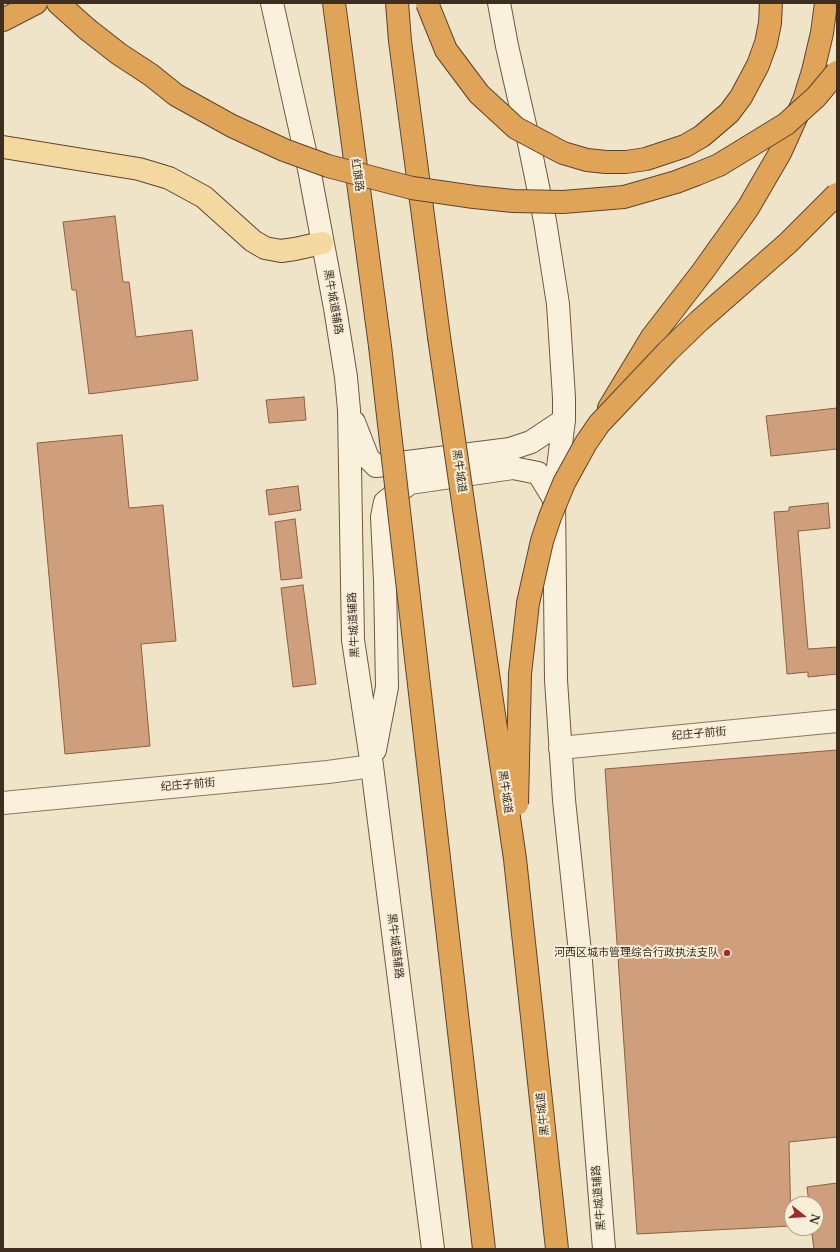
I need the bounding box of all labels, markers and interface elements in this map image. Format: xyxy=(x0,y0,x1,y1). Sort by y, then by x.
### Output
street label: 红旗路 xyxy=(348,158,366,192)
street label: 黑牛城道辅路 xyxy=(321,268,345,336)
street label: 黑牛城道 xyxy=(449,448,469,494)
street label: 黑牛城道辅路 xyxy=(346,592,362,658)
street label: 纪庄子前街 xyxy=(671,725,727,743)
street label: 黑牛城道 xyxy=(495,769,515,815)
street label: 纪庄子前街 xyxy=(160,776,216,794)
street label: 黑牛城道辅路 xyxy=(384,912,406,980)
place label: 河西区城市管理综合行政执法支队 xyxy=(554,946,719,960)
marker: 河西区城市管理综合行政执法支队 xyxy=(722,948,732,958)
street label: 黑牛城道 xyxy=(534,1091,552,1137)
street label: 黑牛城道辅路 xyxy=(590,1165,608,1231)
north arrow xyxy=(784,1196,824,1236)
text: N xyxy=(806,1212,823,1226)

